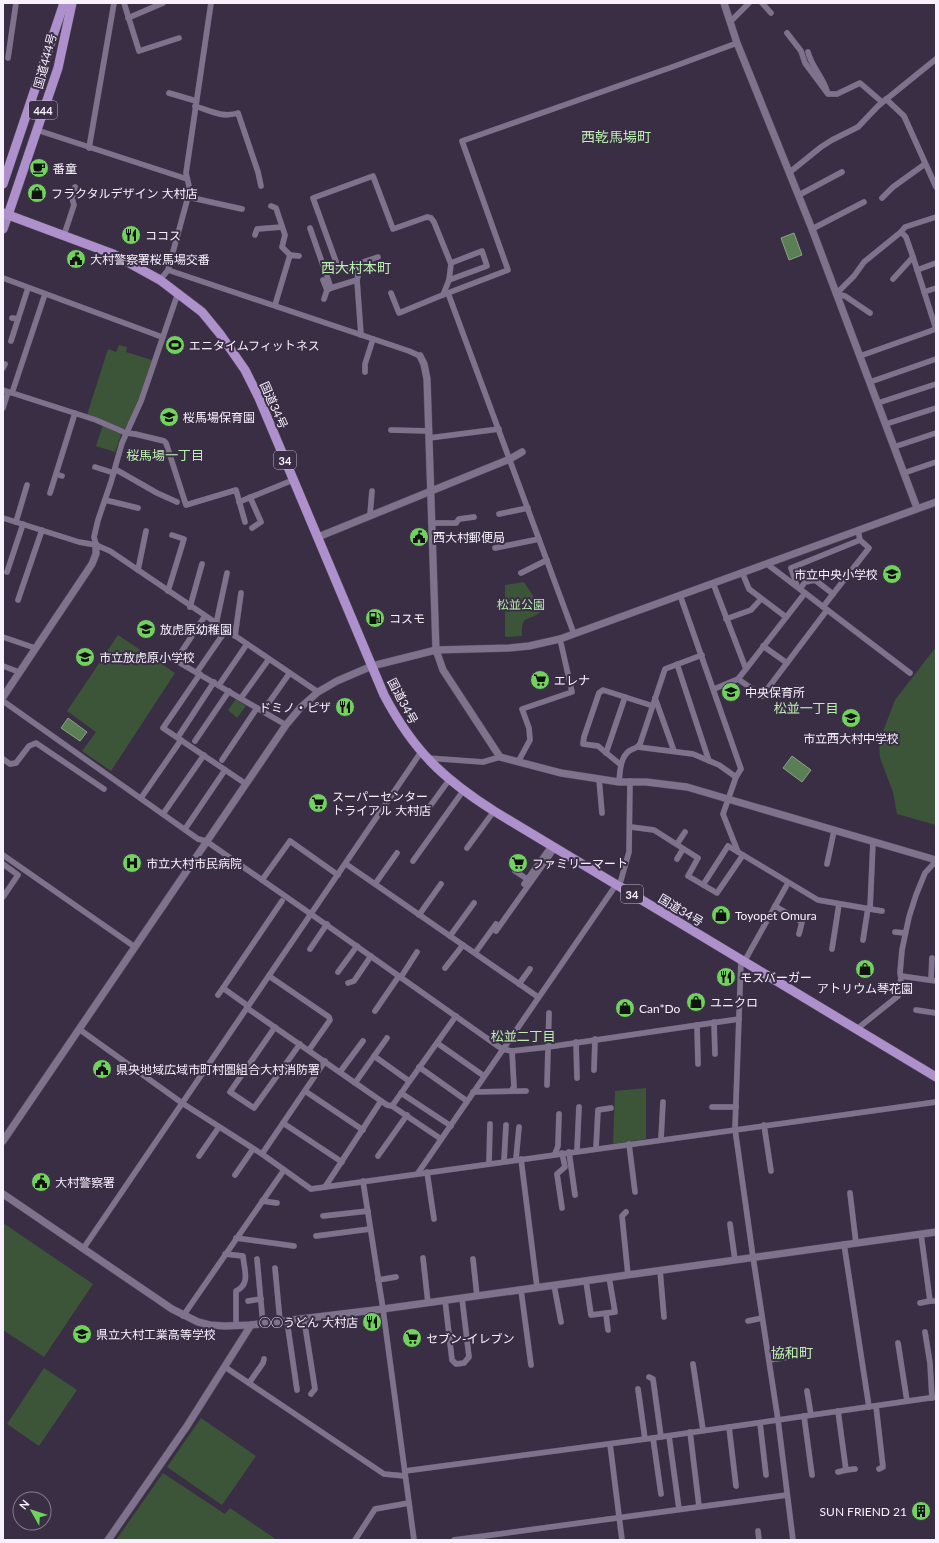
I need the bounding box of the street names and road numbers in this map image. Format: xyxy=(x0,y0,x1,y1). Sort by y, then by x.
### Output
street label: 国道444号 xyxy=(30,32,60,90)
road number: 444 xyxy=(29,101,57,119)
street label: 国道34号 xyxy=(257,379,291,431)
road number: 34 xyxy=(274,451,296,469)
street label: 国道34号 xyxy=(385,675,421,727)
road number: 34 xyxy=(621,885,643,903)
street label: 国道34号 xyxy=(656,891,706,929)

